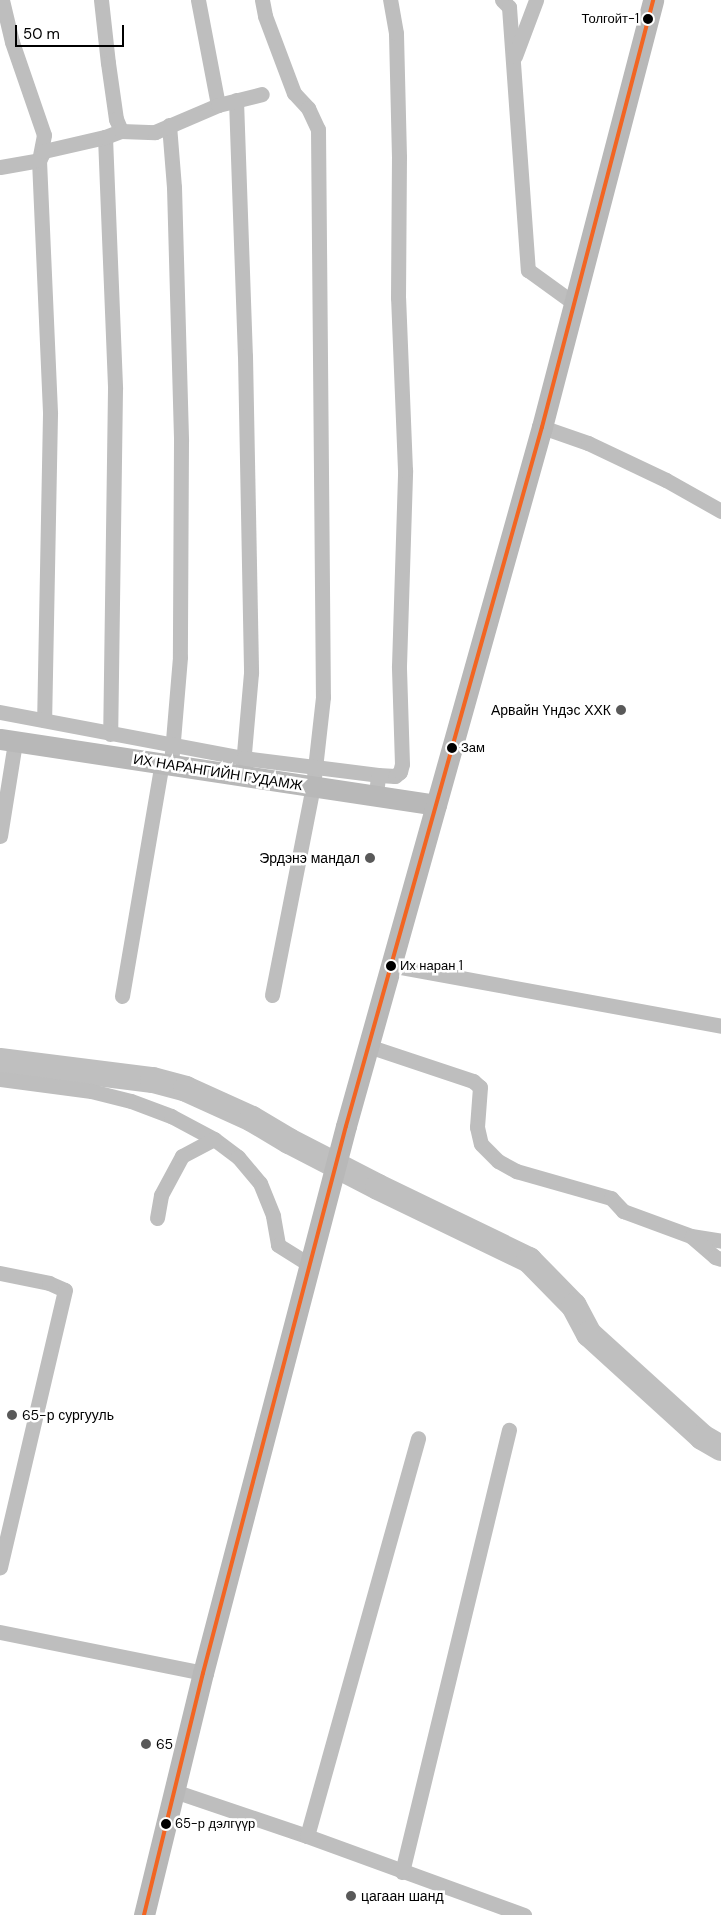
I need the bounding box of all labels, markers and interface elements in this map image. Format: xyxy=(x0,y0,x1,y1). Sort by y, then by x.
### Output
place label: Толгойт-1 xyxy=(582,11,639,27)
marker: Толгойт-1 xyxy=(643,14,653,24)
scale bar xyxy=(18,15,126,47)
text: 50 m xyxy=(23,24,60,44)
place label: Арвайн Үндэс ХХК xyxy=(491,702,611,718)
marker: Арвайн Үндэс ХХК xyxy=(615,704,627,716)
place label: Зам xyxy=(461,740,485,756)
marker: Зам xyxy=(447,743,457,753)
street label: ИХ НАРАНГИЙН ГУДАМЖ xyxy=(132,750,304,794)
place label: Эрдэнэ мандал xyxy=(259,850,360,866)
marker: Эрдэнэ мандал xyxy=(364,852,376,864)
place label: Их наран 1 xyxy=(400,958,463,974)
marker: Их наран 1 xyxy=(386,961,396,971)
place label: 65-р сургууль xyxy=(22,1407,114,1423)
marker: 65-р сургууль xyxy=(6,1409,18,1421)
place label: 65 xyxy=(156,1736,173,1752)
marker: 65 xyxy=(140,1738,152,1750)
place label: 65-р дэлгүүр xyxy=(175,1816,255,1832)
marker: 65-р дэлгүүр xyxy=(161,1819,171,1829)
place label: цагаан шанд xyxy=(361,1888,444,1904)
marker: цагаан шанд xyxy=(345,1890,357,1902)

